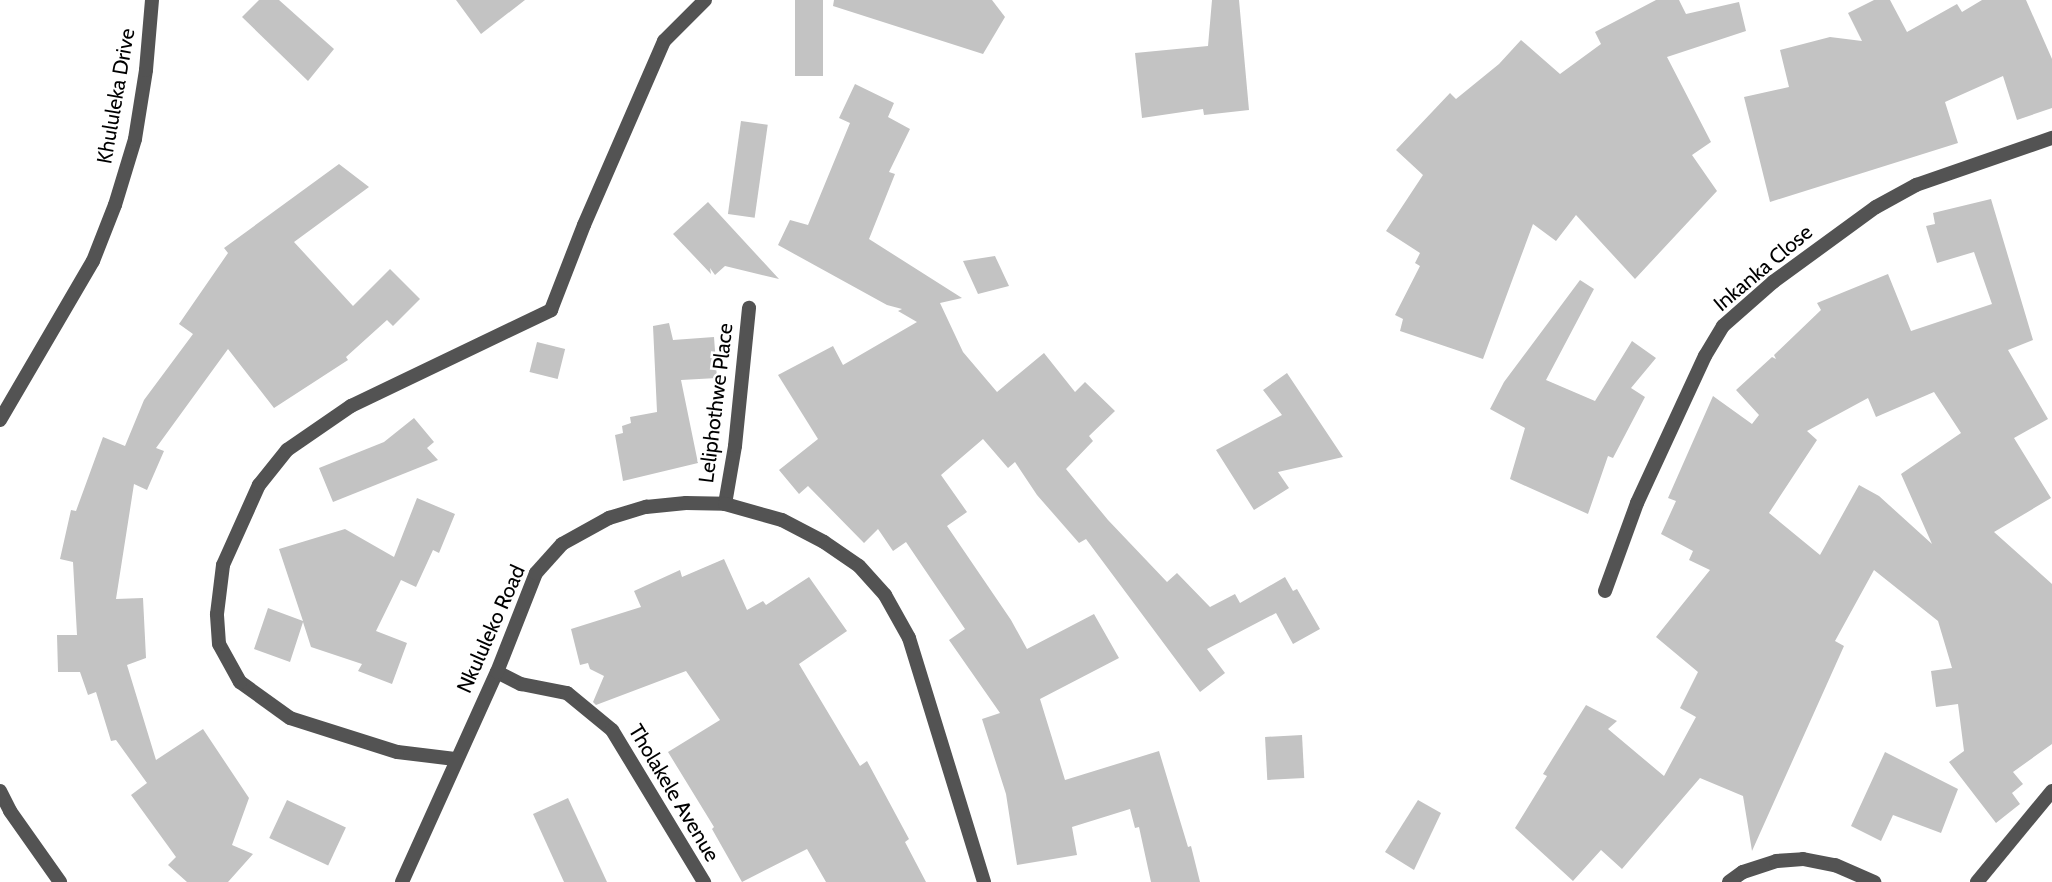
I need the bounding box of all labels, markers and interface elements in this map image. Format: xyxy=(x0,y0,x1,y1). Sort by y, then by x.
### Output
street label: Khululeka Drive xyxy=(92,26,140,166)
street label: Inkanka Close xyxy=(1709,219,1817,317)
street label: Leliphothwe Place xyxy=(694,322,738,484)
street label: Nkululeko Road xyxy=(452,561,530,697)
street label: Tholakele Avenue xyxy=(623,720,725,866)

